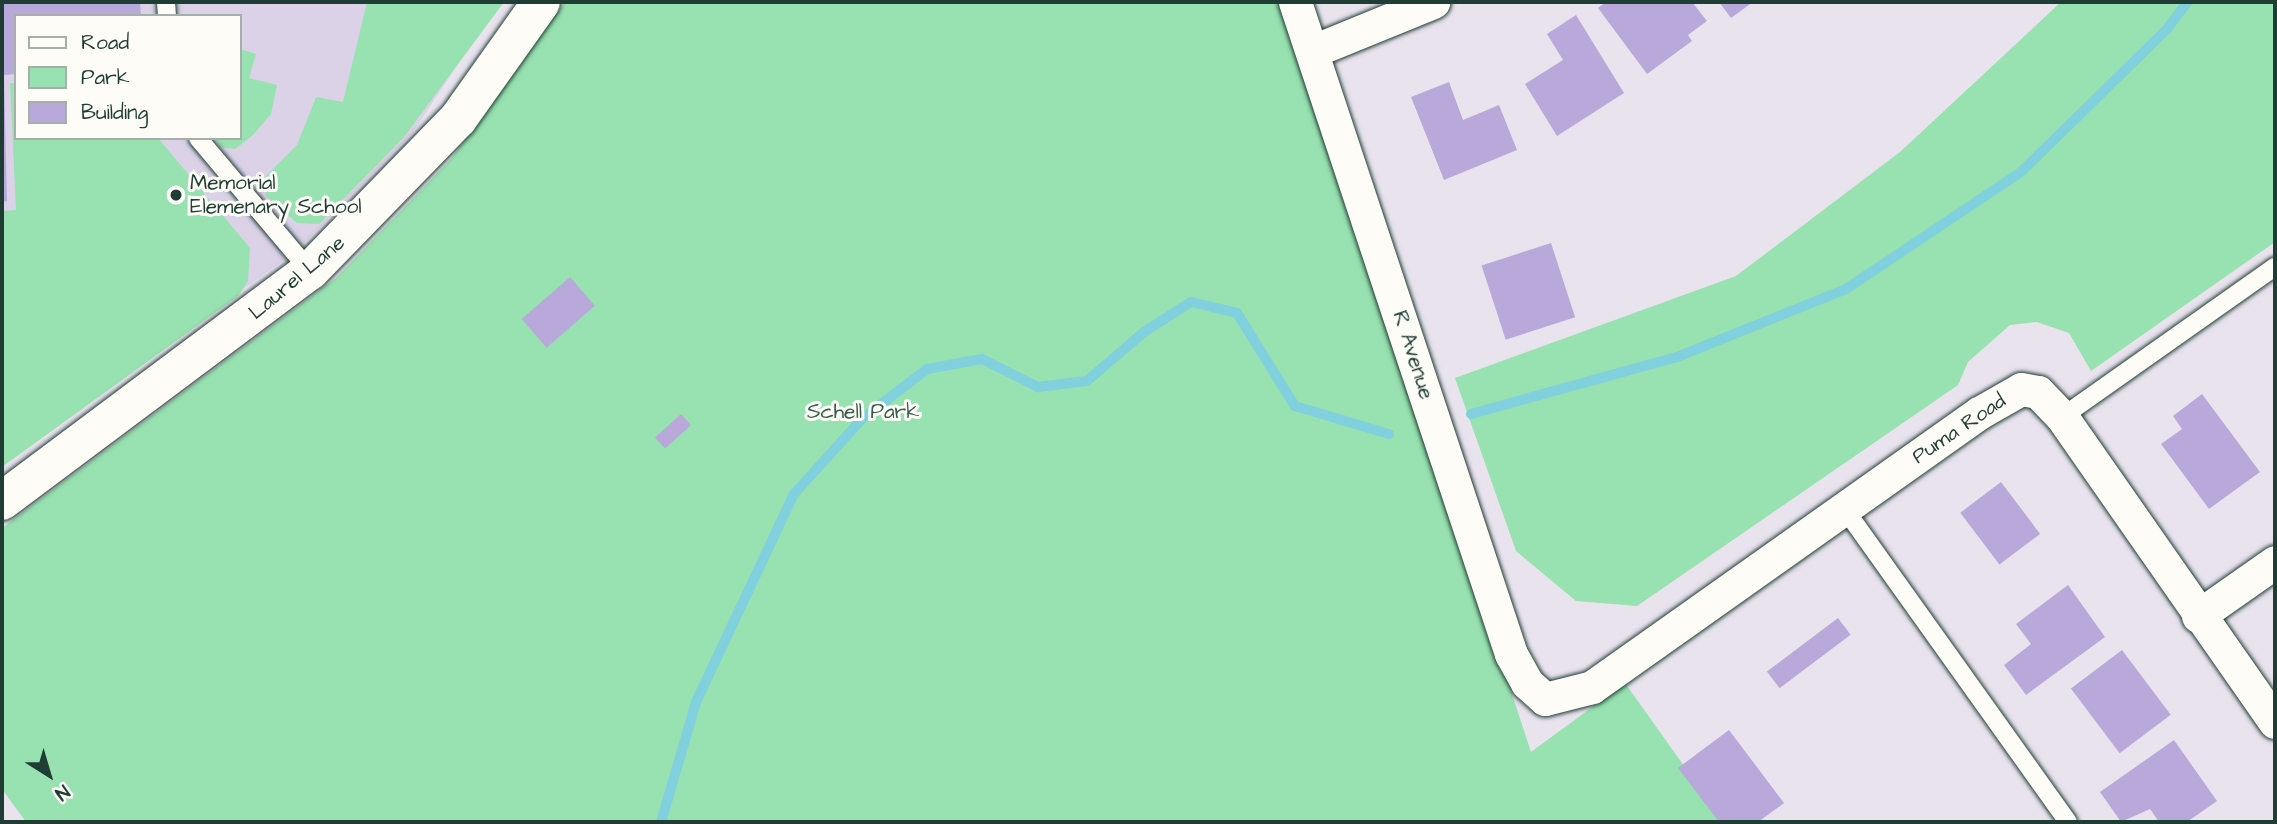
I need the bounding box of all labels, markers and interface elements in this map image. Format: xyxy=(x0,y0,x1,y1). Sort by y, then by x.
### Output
legend xyxy=(14,14,242,140)
text: Road xyxy=(81,28,129,57)
text: Park xyxy=(81,63,130,92)
text: Building xyxy=(81,98,148,127)
place label: Memorial Elemenary School xyxy=(190,170,362,220)
marker: Memorial Elemenary School xyxy=(168,187,184,203)
street label: Laurel Lane xyxy=(244,231,350,325)
street label: R Avenue xyxy=(1387,308,1439,402)
street label: Puma Road xyxy=(1907,388,2011,470)
park label: Schell Park xyxy=(807,399,919,425)
north arrow xyxy=(14,740,84,810)
text: N xyxy=(49,778,75,807)

